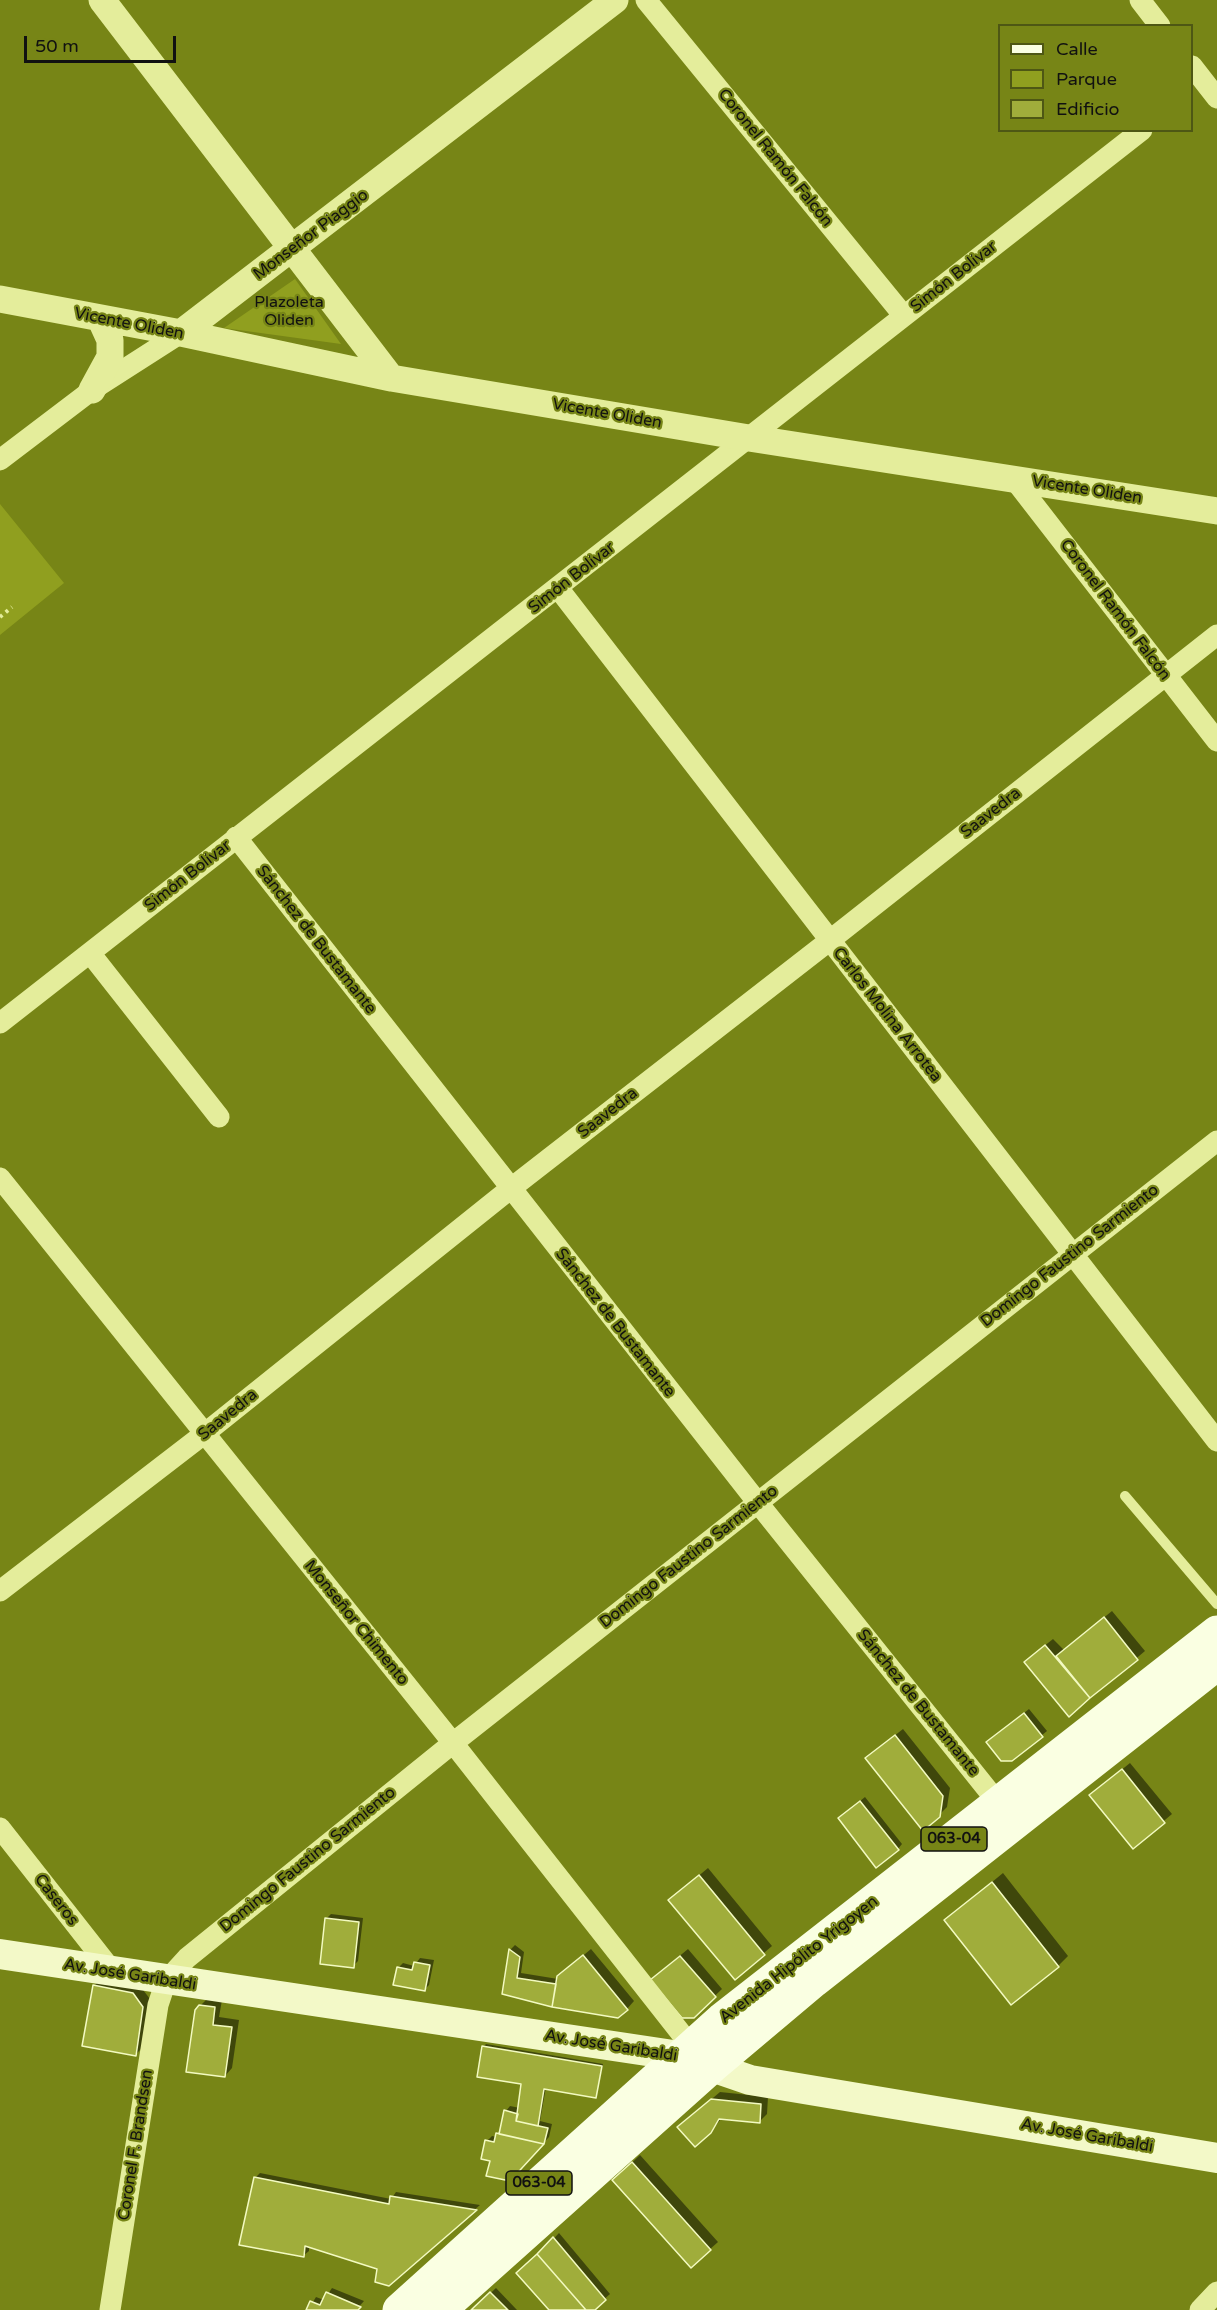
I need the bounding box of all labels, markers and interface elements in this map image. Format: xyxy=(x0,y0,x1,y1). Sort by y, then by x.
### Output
scale bar xyxy=(27,24,178,62)
legend xyxy=(998,24,1193,132)
text: 50 m xyxy=(35,35,79,57)
text: Calle xyxy=(1056,38,1098,60)
text: Parque xyxy=(1056,68,1117,90)
street label: Coronel Ramón Falcón xyxy=(714,85,836,231)
text: Edificio xyxy=(1056,98,1120,120)
street label: Monseñor Piaggio xyxy=(250,186,372,284)
street label: Simón Bolívar xyxy=(907,237,1001,317)
park label: Plazoleta Oliden xyxy=(254,293,324,331)
street label: Vicente Oliden xyxy=(73,304,185,344)
street label: Vicente Oliden xyxy=(551,395,663,433)
street label: Vicente Oliden xyxy=(1031,472,1143,508)
street label: Coronel Ramón Falcón xyxy=(1056,536,1174,684)
street label: Simón Bolívar xyxy=(525,538,619,618)
street label: Saavedra xyxy=(957,784,1025,842)
street label: Simón Bolívar xyxy=(141,836,235,916)
street label: Sánchez de Bustamante xyxy=(252,862,380,1018)
street label: Carlos Molina Arrotea xyxy=(829,944,945,1086)
street label: Saavedra xyxy=(574,1084,642,1142)
street label: Domingo Faustino Sarmiento xyxy=(977,1181,1163,1331)
street label: Sánchez de Bustamante xyxy=(551,1245,679,1401)
street label: Saavedra xyxy=(195,1385,261,1445)
street label: Domingo Faustino Sarmiento xyxy=(596,1482,782,1632)
street label: Monseñor Chimento xyxy=(300,1557,412,1689)
street label: Sánchez de Bustamante xyxy=(853,1626,983,1780)
street label: Domingo Faustino Sarmiento xyxy=(216,1783,400,1937)
road number: 063-04 xyxy=(921,1827,987,1851)
street label: Caseros xyxy=(30,1870,82,1930)
street label: Avenida Hipólito Yrigoyen xyxy=(716,1892,882,2028)
street label: Av. José Garibaldi xyxy=(62,1955,198,1995)
street label: Av. José Garibaldi xyxy=(543,2026,679,2066)
street label: Coronel F. Brandsen xyxy=(115,2068,157,2222)
street label: Av. José Garibaldi xyxy=(1019,2115,1155,2157)
road number: 063-04 xyxy=(506,2171,572,2195)

